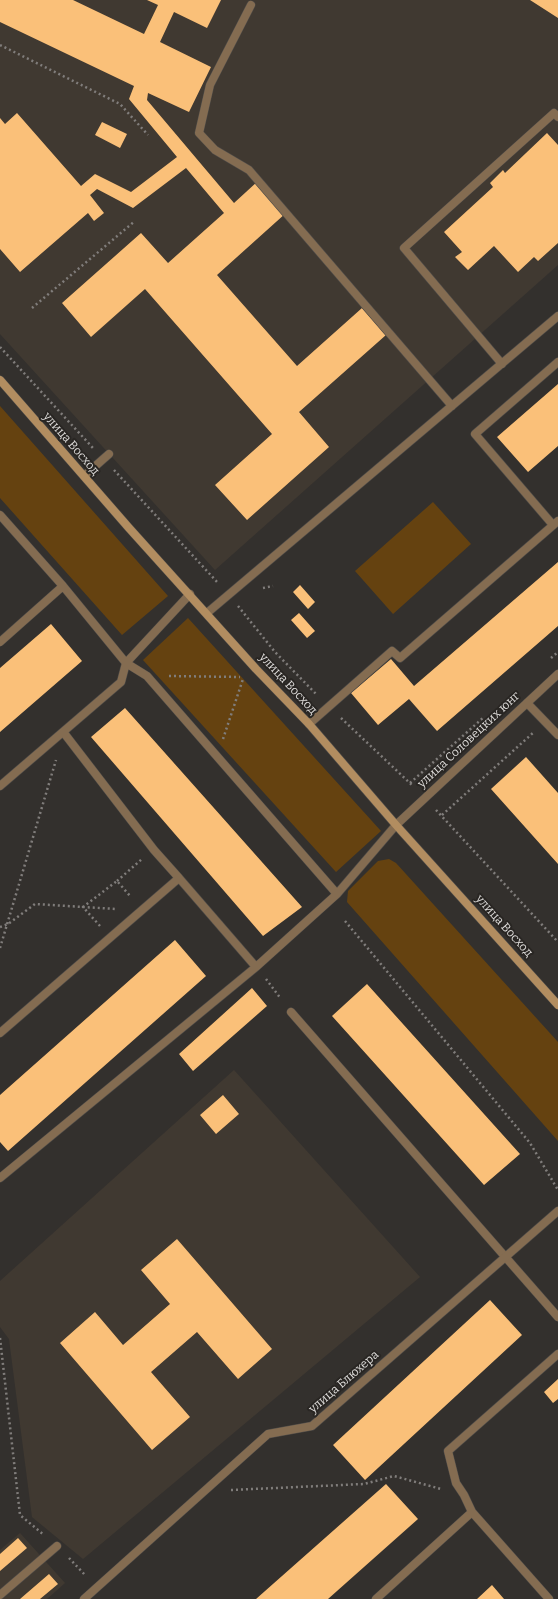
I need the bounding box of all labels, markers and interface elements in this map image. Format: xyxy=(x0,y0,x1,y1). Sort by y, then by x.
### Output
street label: улица Восход xyxy=(40,410,102,478)
street label: улица Восход xyxy=(256,650,320,718)
street label: улица Соловецких юнг xyxy=(415,689,523,791)
street label: улица Восход xyxy=(472,892,536,960)
street label: улица Блюхера xyxy=(306,1348,382,1416)

